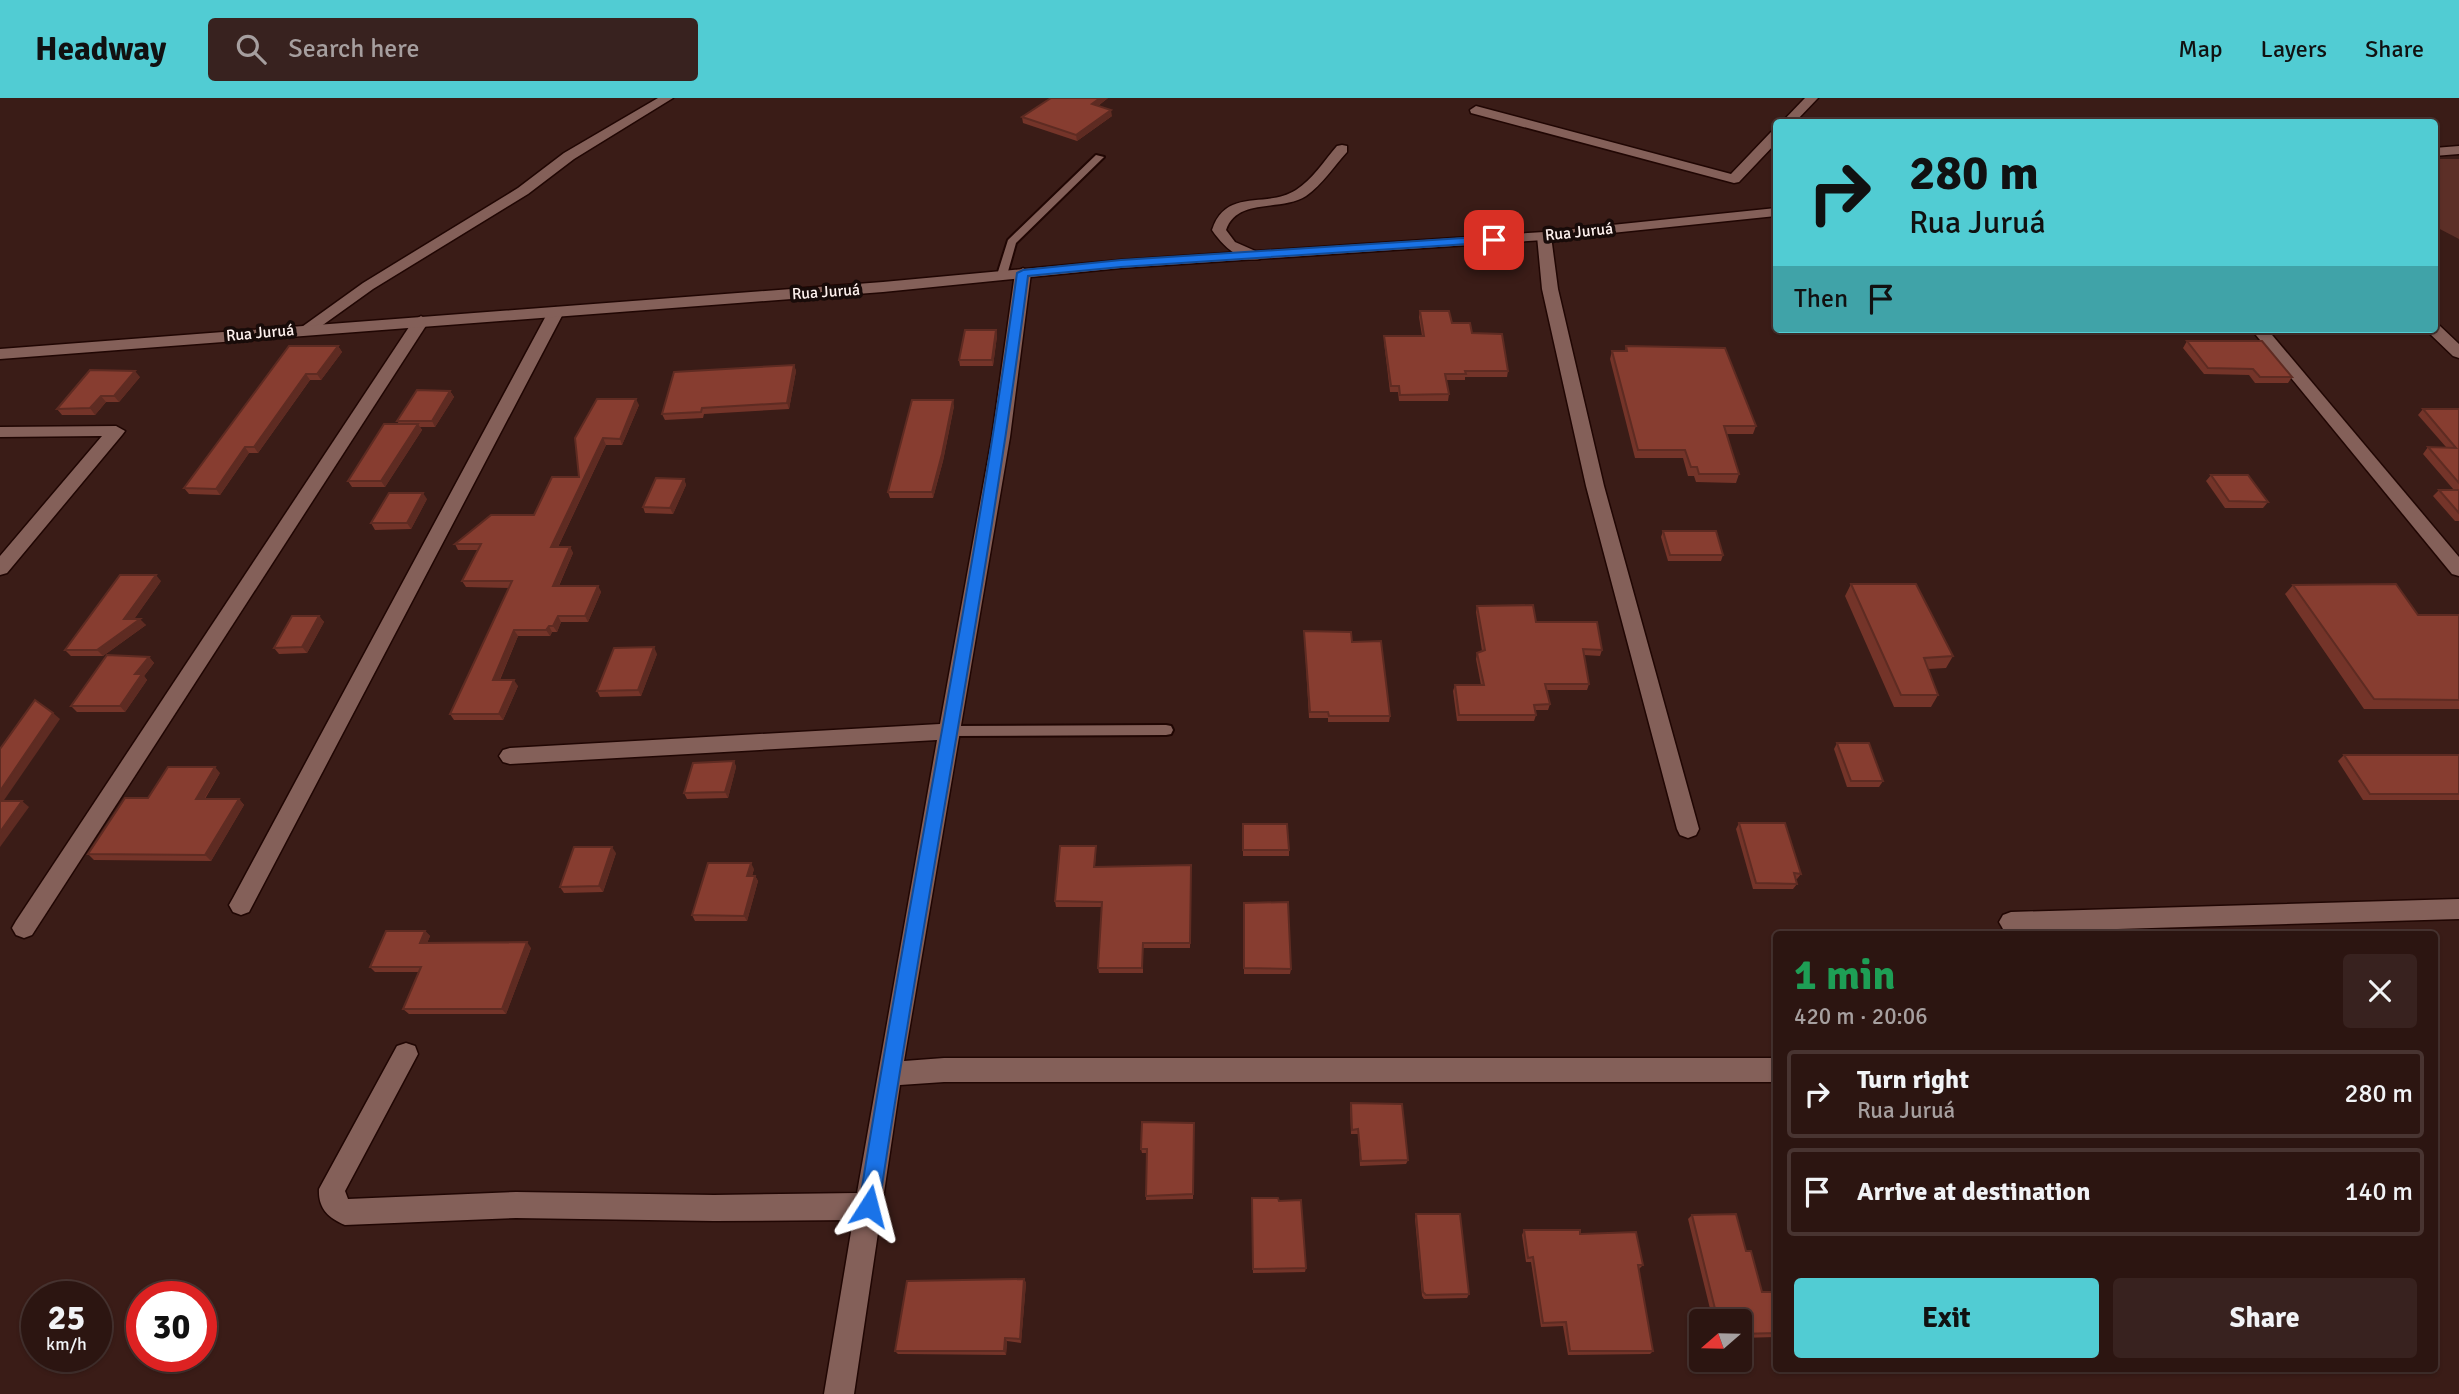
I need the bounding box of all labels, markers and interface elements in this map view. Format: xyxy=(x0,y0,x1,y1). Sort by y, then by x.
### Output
search box xyxy=(208,18,698,81)
text: Headway xyxy=(35,29,166,70)
icon: search xyxy=(232,30,270,68)
text: Search here xyxy=(288,33,419,65)
text: Map xyxy=(2178,34,2223,64)
text: Layers xyxy=(2261,34,2327,64)
text: Share xyxy=(2365,34,2424,64)
text: 280 m xyxy=(1909,143,2039,203)
icon: right xyxy=(1794,147,1885,238)
text: Rua Juruá xyxy=(1909,203,2046,242)
pin xyxy=(1464,210,1524,270)
street label: Rua Juruá xyxy=(1544,218,1614,246)
icon: arrive xyxy=(1475,221,1513,259)
street label: Rua Juruá xyxy=(791,280,861,304)
icon: arrive xyxy=(1862,280,1900,318)
text: Then xyxy=(1794,283,1848,315)
street label: Rua Juruá xyxy=(225,320,295,346)
text: 1 min xyxy=(1794,950,1895,1001)
button: close xyxy=(2343,954,2417,1028)
text: 420 m · 20:06 xyxy=(1794,1002,1928,1031)
text: Turn right xyxy=(1857,1064,1969,1096)
icon: right xyxy=(1798,1075,1836,1113)
text: 280 m xyxy=(2344,1078,2413,1110)
text: Rua Juruá xyxy=(1857,1096,1955,1125)
position arrow xyxy=(832,1169,906,1243)
icon: arrive xyxy=(1798,1173,1836,1211)
text: Arrive at destination xyxy=(1857,1176,2090,1208)
text: 140 m xyxy=(2344,1176,2413,1208)
button: Exit xyxy=(1794,1278,2099,1358)
button: Share xyxy=(2113,1278,2417,1358)
speed limit sign: 30 xyxy=(126,1281,217,1372)
text: 25 xyxy=(48,1296,85,1339)
north arrow xyxy=(1689,1309,1752,1372)
map controls xyxy=(1689,1309,1752,1372)
text: km/h xyxy=(46,1333,87,1355)

